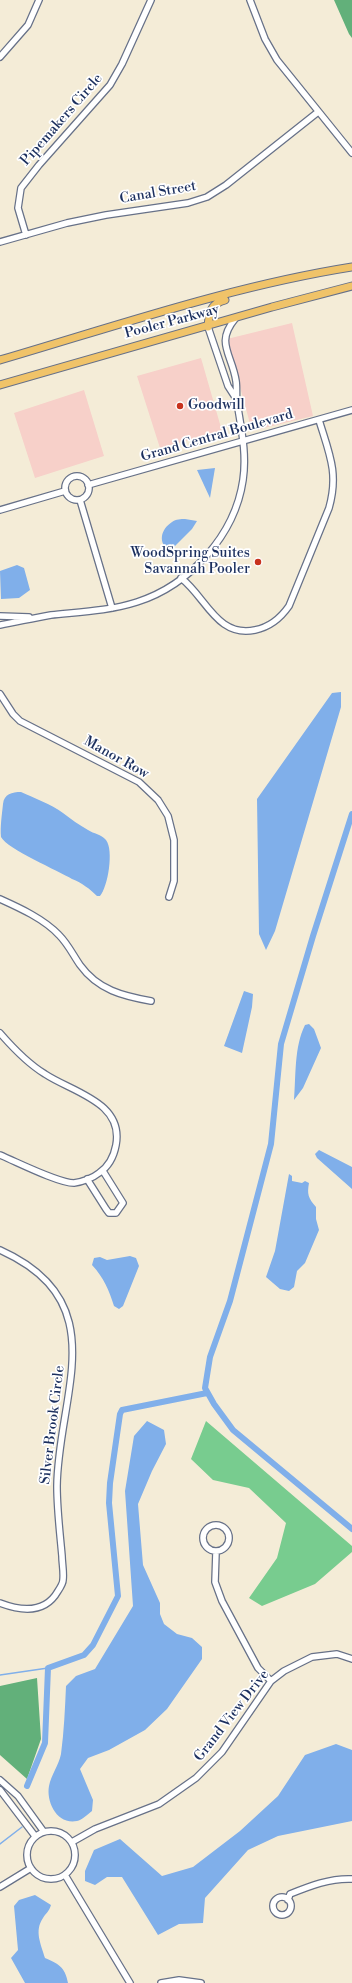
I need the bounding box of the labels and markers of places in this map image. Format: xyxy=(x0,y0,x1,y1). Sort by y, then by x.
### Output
place label: Goodwill xyxy=(188,398,245,414)
marker: Goodwill xyxy=(175,401,185,411)
place label: WoodSpring Suites Savannah Pooler xyxy=(130,546,250,578)
marker: WoodSpring Suites Savannah Pooler xyxy=(253,557,263,567)

